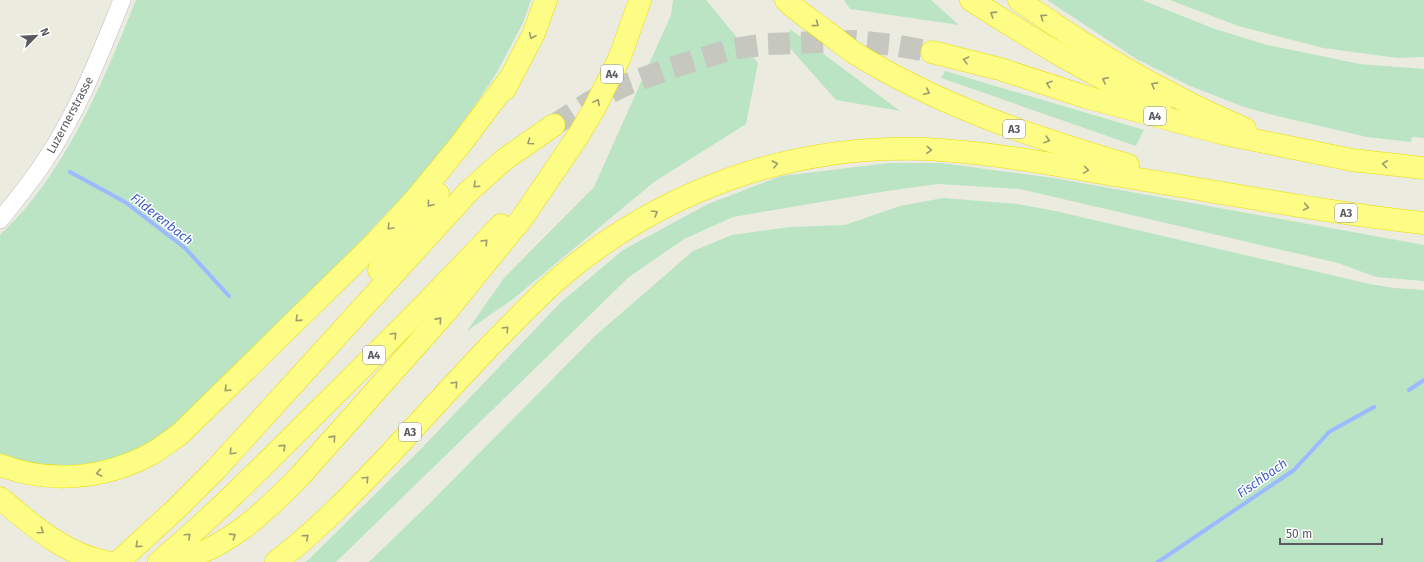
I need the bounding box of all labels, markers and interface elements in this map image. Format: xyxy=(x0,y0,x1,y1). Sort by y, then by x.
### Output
one-way arrow xyxy=(990,11,997,19)
one-way arrow xyxy=(1041,15,1048,22)
north arrow xyxy=(16,16,56,56)
one-way arrow xyxy=(812,19,819,26)
text: N xyxy=(37,26,52,38)
one-way arrow xyxy=(529,32,537,40)
one-way arrow xyxy=(963,56,969,64)
road number: A4 xyxy=(601,65,623,83)
street label: Luzernerstrasse xyxy=(44,74,96,156)
one-way arrow xyxy=(1102,77,1110,84)
one-way arrow xyxy=(1046,80,1053,89)
one-way arrow xyxy=(1151,82,1158,90)
one-way arrow xyxy=(922,87,930,95)
one-way arrow xyxy=(592,99,600,107)
road number: A4 xyxy=(1144,107,1166,125)
road number: A3 xyxy=(1003,120,1025,138)
one-way arrow xyxy=(1044,136,1051,144)
one-way arrow xyxy=(527,137,534,144)
one-way arrow xyxy=(926,145,932,154)
one-way arrow xyxy=(1382,160,1388,169)
one-way arrow xyxy=(772,161,778,169)
one-way arrow xyxy=(1083,165,1089,174)
one-way arrow xyxy=(473,180,481,187)
water label: Filderenbach xyxy=(128,190,196,248)
one-way arrow xyxy=(427,200,434,207)
one-way arrow xyxy=(1303,202,1309,210)
road number: A3 xyxy=(1335,204,1357,222)
one-way arrow xyxy=(651,211,658,218)
one-way arrow xyxy=(387,222,395,230)
one-way arrow xyxy=(480,239,488,247)
one-way arrow xyxy=(295,314,303,322)
one-way arrow xyxy=(434,317,441,325)
one-way arrow xyxy=(502,326,509,334)
one-way arrow xyxy=(389,332,397,340)
road number: A4 xyxy=(363,346,385,364)
one-way arrow xyxy=(450,381,458,389)
one-way arrow xyxy=(224,384,232,392)
road number: A3 xyxy=(399,423,421,441)
one-way arrow xyxy=(329,435,336,443)
one-way arrow xyxy=(278,444,286,451)
one-way arrow xyxy=(229,447,237,455)
water label: Fischbach xyxy=(1234,455,1290,501)
one-way arrow xyxy=(96,469,102,477)
one-way arrow xyxy=(362,476,369,484)
scale bar xyxy=(1280,520,1382,546)
one-way arrow xyxy=(36,526,43,533)
text: 50 m xyxy=(1286,527,1312,541)
one-way arrow xyxy=(229,533,236,540)
one-way arrow xyxy=(184,534,191,541)
one-way arrow xyxy=(302,535,309,542)
one-way arrow xyxy=(135,540,142,547)

